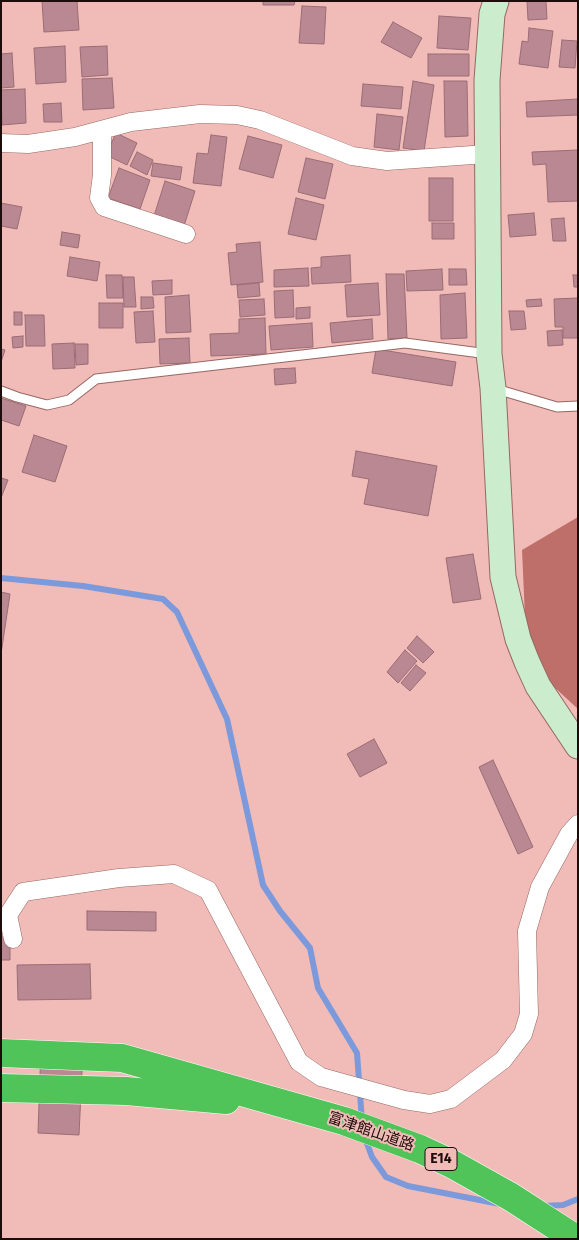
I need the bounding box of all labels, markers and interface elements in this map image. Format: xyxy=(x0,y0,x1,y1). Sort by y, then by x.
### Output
street label: 富津館山道路 xyxy=(326,1109,416,1155)
road number: E14 xyxy=(425,1148,457,1170)

